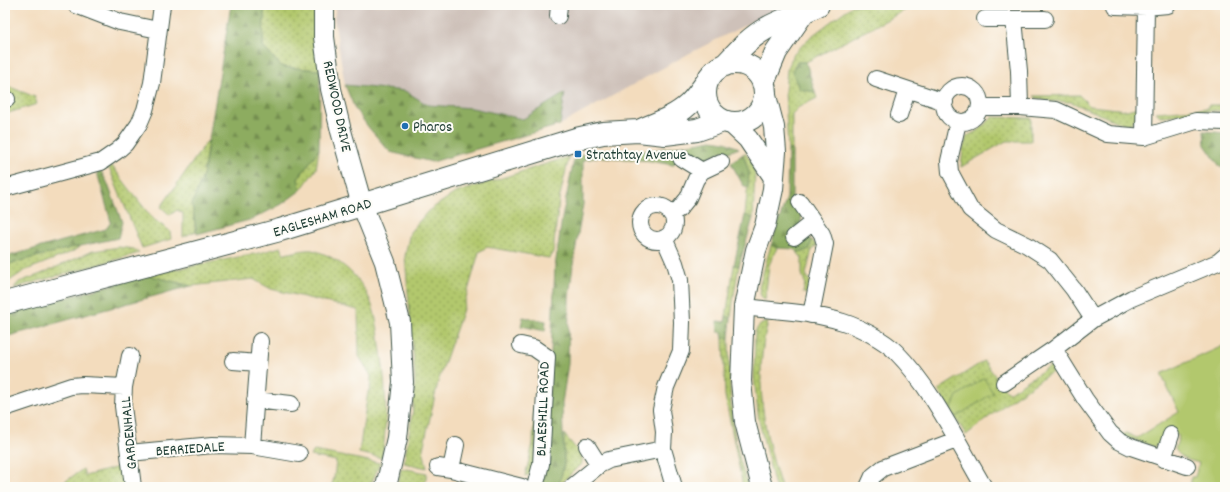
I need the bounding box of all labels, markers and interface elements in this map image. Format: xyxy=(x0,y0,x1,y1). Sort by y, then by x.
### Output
street label: REDWOOD DRIVE xyxy=(316,59,356,154)
place label: Pharos xyxy=(413,117,452,139)
marker: Pharos xyxy=(400,121,410,131)
place label: Strathtay Avenue xyxy=(586,145,687,167)
marker: Strathtay Avenue xyxy=(573,149,583,159)
street label: EAGLESHAM ROAD xyxy=(271,193,375,244)
street label: BLAESHILL ROAD xyxy=(531,361,557,457)
street label: GARDENHALL xyxy=(116,395,144,470)
street label: BERRIEDALE xyxy=(155,437,225,463)

